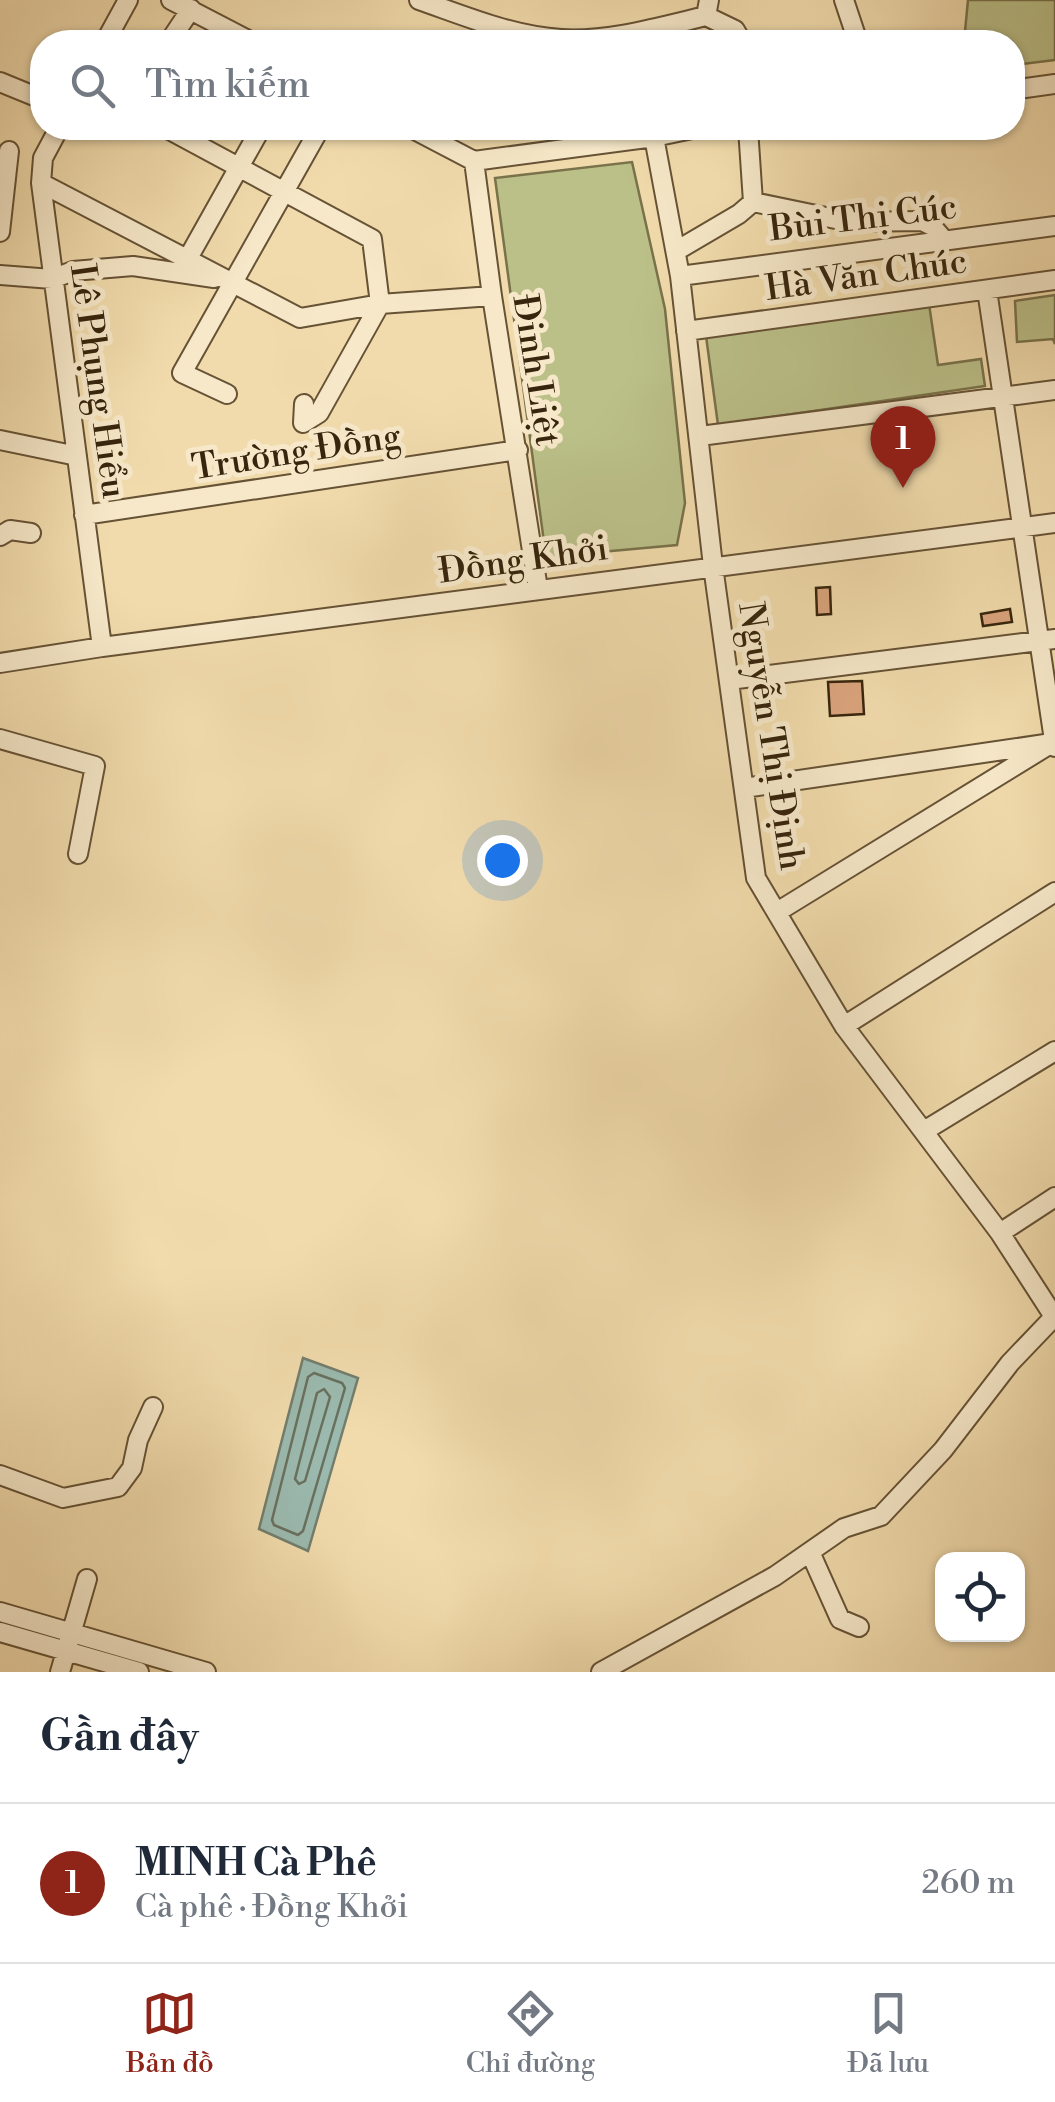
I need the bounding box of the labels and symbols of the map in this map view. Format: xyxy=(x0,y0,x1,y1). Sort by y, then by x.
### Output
street label: Bùi Thị Cúc xyxy=(766,186,959,251)
street label: Hà Văn Chúc xyxy=(763,240,970,311)
street label: Lê Phụng Hiểu xyxy=(60,261,135,501)
street label: Đinh Liệt xyxy=(502,292,569,449)
pin: 1 xyxy=(870,406,936,488)
street label: Trường Đồng xyxy=(189,415,404,490)
street label: Đồng Khởi xyxy=(436,527,611,594)
street label: Nguyễn Thị Định xyxy=(728,599,813,873)
your location xyxy=(477,835,528,886)

